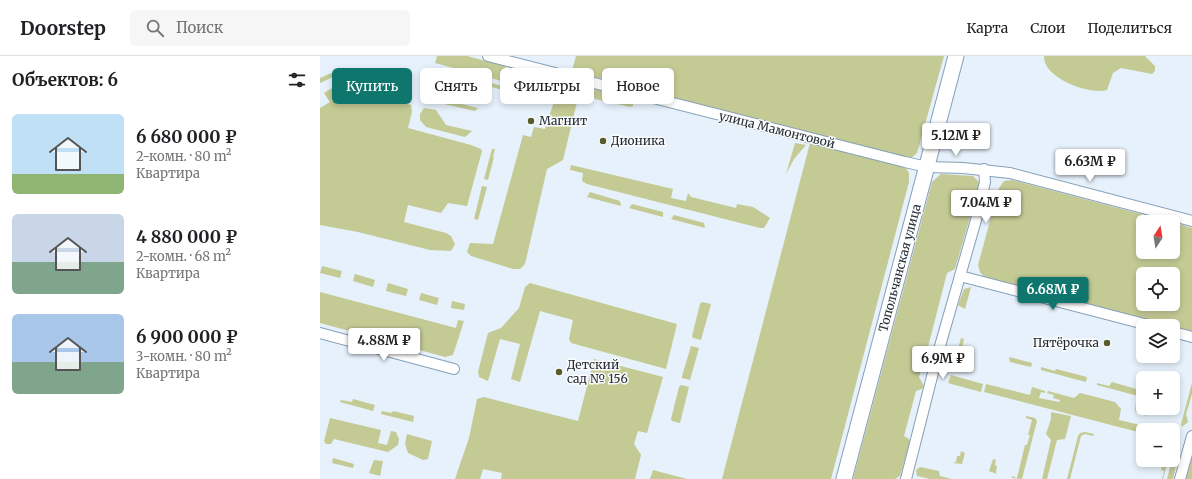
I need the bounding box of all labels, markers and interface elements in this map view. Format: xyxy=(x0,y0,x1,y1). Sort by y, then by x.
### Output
search box xyxy=(130,10,410,46)
text: Doorstep xyxy=(20,16,106,40)
icon: search xyxy=(144,17,166,39)
text: Поиск xyxy=(176,18,223,37)
text: Карта xyxy=(966,19,1008,37)
text: Слои xyxy=(1030,19,1065,37)
text: Поделиться xyxy=(1087,19,1172,37)
chip: Купить xyxy=(332,68,412,104)
chip: Снять xyxy=(420,68,492,104)
chip: Фильтры xyxy=(500,68,594,104)
chip: Новое xyxy=(602,68,674,104)
text: Объектов: 6 xyxy=(12,69,118,91)
icon: filters xyxy=(286,69,308,91)
street label: улица Мамонтовой xyxy=(717,108,837,151)
place label: Магнит xyxy=(539,113,587,128)
marker: Магнит xyxy=(526,116,536,126)
pin: 5.12M ₽ xyxy=(919,123,993,157)
text: 6 680 000 ₽ xyxy=(136,126,237,148)
text: 5.12M ₽ xyxy=(931,127,981,144)
icon: home xyxy=(44,130,92,178)
place label: Дионика xyxy=(611,133,666,148)
marker: Дионика xyxy=(598,136,608,146)
text: 2-комн. · 80 m² xyxy=(136,148,232,165)
pin: 6.63M ₽ xyxy=(1053,149,1127,183)
text: 6.63M ₽ xyxy=(1064,153,1116,170)
text: Квартира xyxy=(136,165,200,182)
pin: 7.04M ₽ xyxy=(949,190,1023,224)
text: 7.04M ₽ xyxy=(960,194,1012,211)
street label: Топольчанская улица xyxy=(875,202,924,334)
north arrow xyxy=(1136,215,1180,259)
map controls xyxy=(1136,215,1180,467)
text: 4 880 000 ₽ xyxy=(136,226,237,248)
icon: home xyxy=(44,230,92,278)
text: 2-комн. · 68 m² xyxy=(136,248,231,265)
text: Квартира xyxy=(136,265,200,282)
button: locate xyxy=(1136,267,1180,311)
pin: 6.68M ₽ xyxy=(1016,277,1090,311)
text: 6.68M ₽ xyxy=(1027,281,1079,298)
button: layers xyxy=(1136,319,1180,363)
text: 6 900 000 ₽ xyxy=(136,326,238,348)
pin: 4.88M ₽ xyxy=(347,328,421,362)
icon: home xyxy=(44,330,92,378)
text: 4.88M ₽ xyxy=(357,332,411,349)
place label: Пятёрочка xyxy=(1033,335,1100,350)
marker: Пятёрочка xyxy=(1102,338,1112,348)
pin: 6.9M ₽ xyxy=(910,346,976,380)
text: 3-комн. · 80 m² xyxy=(136,348,232,365)
text: 6.9M ₽ xyxy=(921,350,965,367)
place label: Детский сад № 156 xyxy=(567,357,628,386)
text: Квартира xyxy=(136,365,200,382)
marker: Детский сад № 156 xyxy=(554,367,564,377)
button: + xyxy=(1136,371,1180,415)
button: − xyxy=(1136,423,1180,467)

